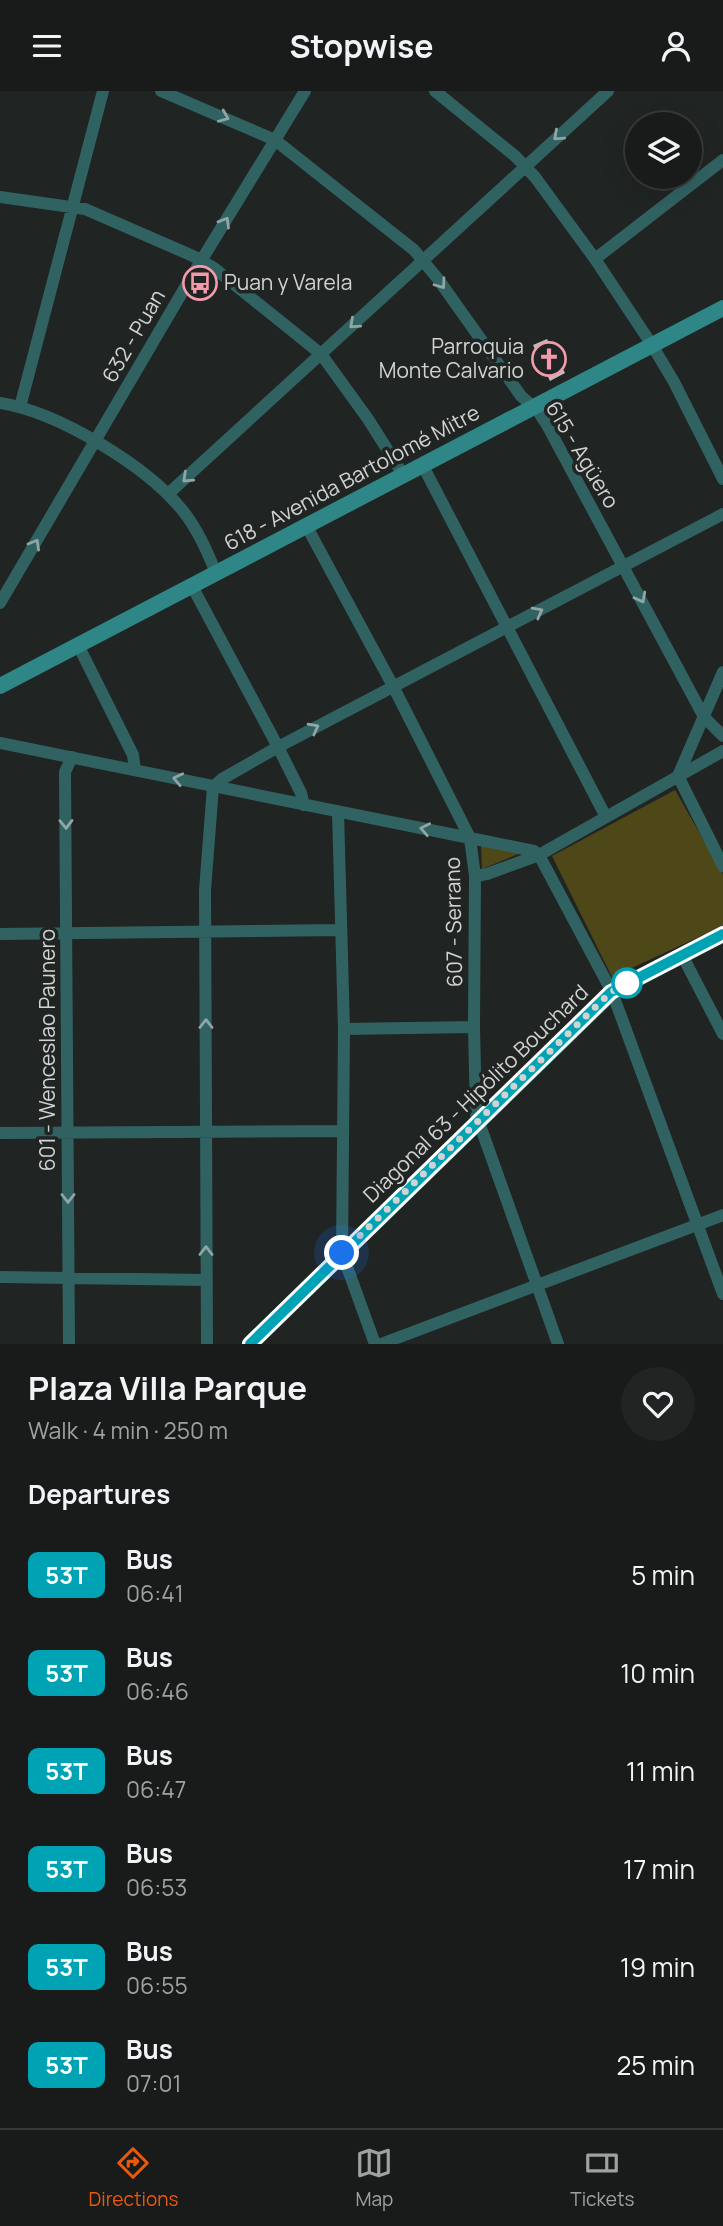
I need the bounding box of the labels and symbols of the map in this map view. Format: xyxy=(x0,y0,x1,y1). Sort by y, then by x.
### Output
one-way arrow xyxy=(217,109,229,123)
one-way arrow xyxy=(553,128,566,141)
one-way arrow xyxy=(217,216,230,229)
bus stop icon: Puan y Varela xyxy=(181,264,219,302)
place label: Puan y Varela xyxy=(224,268,352,296)
one-way arrow xyxy=(433,276,445,289)
street label: 632 - Puan xyxy=(95,284,171,387)
one-way arrow xyxy=(349,315,362,328)
place label: Parroquia Monte Calvario xyxy=(379,332,524,384)
church icon: Parroquia Monte Calvario xyxy=(530,340,568,378)
street label: 615 - Agüero xyxy=(540,396,626,513)
street label: 618 - Avenida Bartolomé Mitre xyxy=(219,398,484,556)
one-way arrow xyxy=(182,469,195,482)
one-way arrow xyxy=(26,539,39,552)
one-way arrow xyxy=(633,591,646,603)
one-way arrow xyxy=(530,606,543,620)
one-way arrow xyxy=(307,722,319,736)
one-way arrow xyxy=(172,773,184,788)
one-way arrow xyxy=(58,819,73,830)
one-way arrow xyxy=(420,822,431,837)
street label: 607 - Serrano xyxy=(438,857,468,987)
street label: 601 - Wenceslao Paunero xyxy=(33,929,61,1171)
unlabelled marker xyxy=(612,968,642,998)
street label: Diagonal 63 - Hipólito Bouchard xyxy=(357,978,594,1208)
one-way arrow xyxy=(198,1018,214,1029)
one-way arrow xyxy=(60,1194,76,1204)
your location xyxy=(324,1235,359,1270)
one-way arrow xyxy=(198,1246,214,1256)

